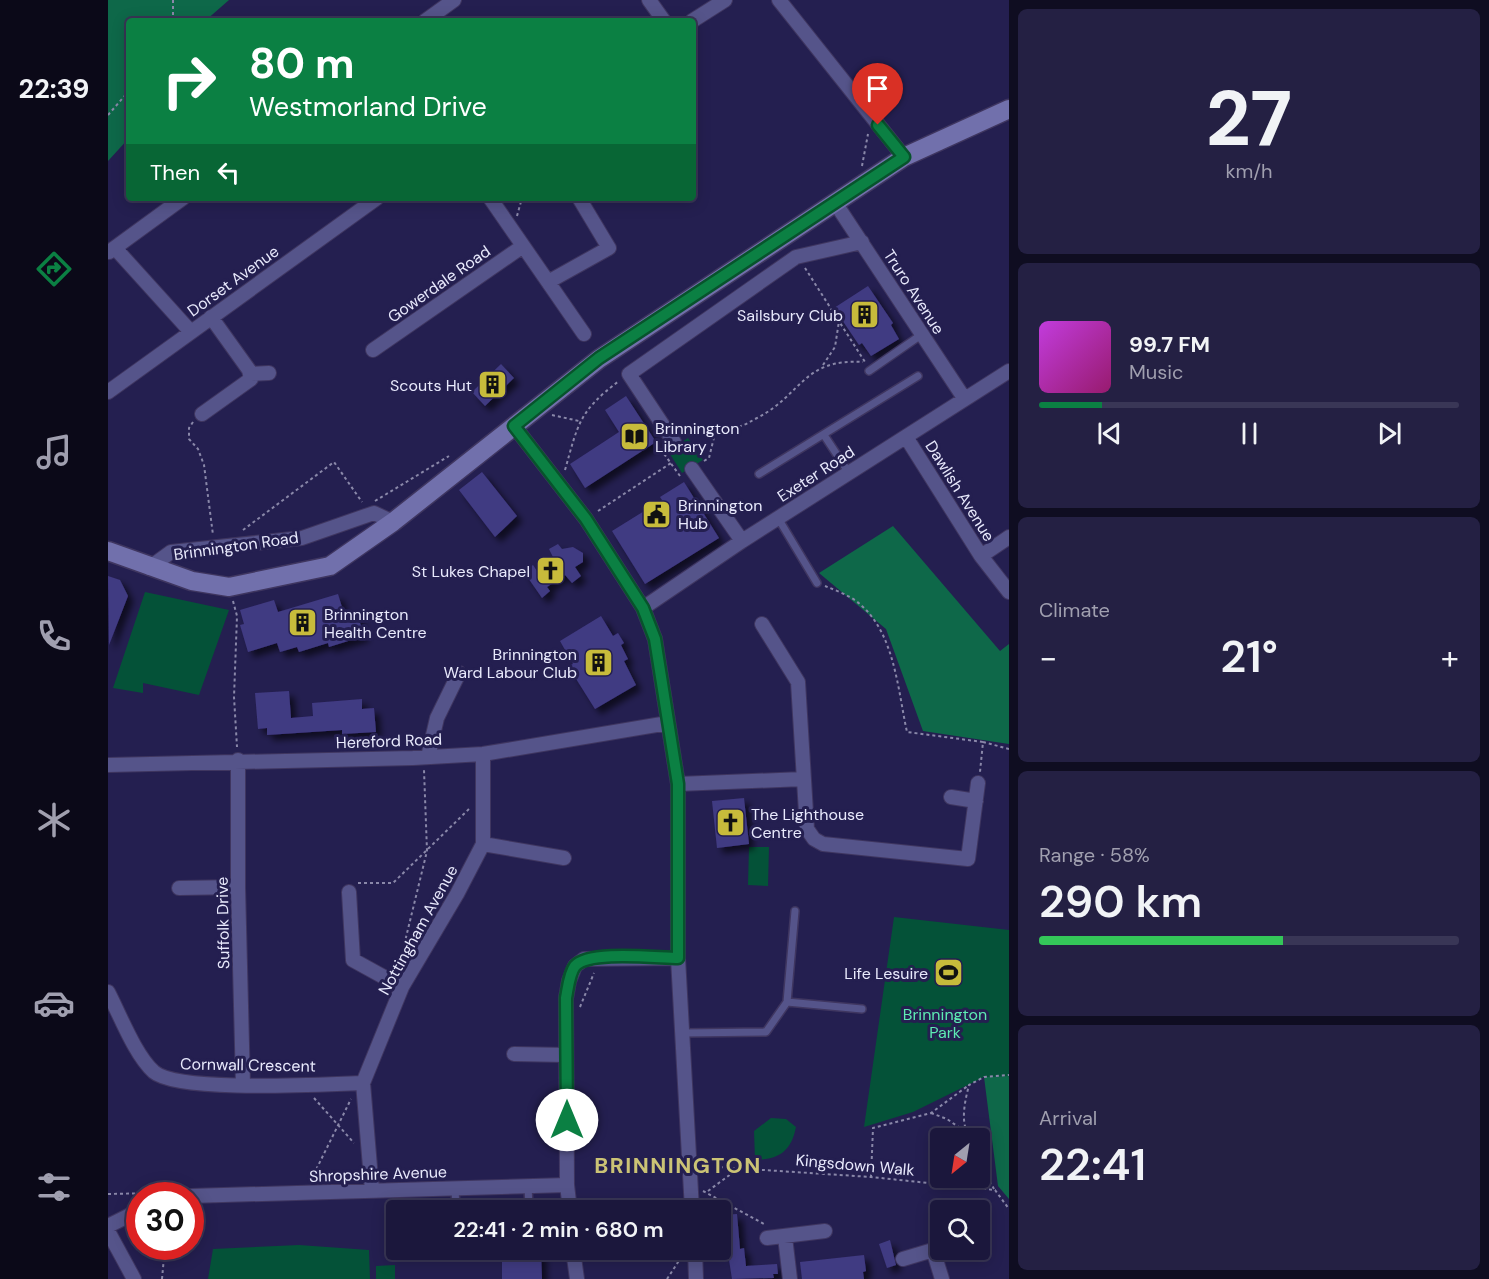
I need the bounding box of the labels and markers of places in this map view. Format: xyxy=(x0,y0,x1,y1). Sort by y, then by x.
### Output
pin xyxy=(852,63,903,125)
building icon: Sailsbury Club xyxy=(848,299,880,331)
place label: Sailsbury Club xyxy=(737,305,843,326)
building icon: Scouts Hut xyxy=(477,369,509,401)
place label: Scouts Hut xyxy=(390,375,472,396)
place label: Brinnington Library xyxy=(655,418,739,457)
library icon: Brinnington Library xyxy=(618,421,650,453)
place label: Brinnington Hub xyxy=(678,495,762,534)
public building icon: Brinnington Hub xyxy=(641,498,673,530)
church icon: St Lukes Chapel xyxy=(535,555,567,587)
place label: St Lukes Chapel xyxy=(412,561,530,582)
place label: Brinnington Health Centre xyxy=(324,604,427,643)
building icon: Brinnington Health Centre xyxy=(287,607,319,639)
place label: Brinnington Ward Labour Club xyxy=(443,644,577,683)
building icon: Brinnington Ward Labour Club xyxy=(582,647,614,679)
place label: The Lighthouse Centre xyxy=(751,804,864,843)
church icon: The Lighthouse Centre xyxy=(714,807,746,839)
sports icon: Life Lesuire xyxy=(933,957,965,989)
place label: Life Lesuire xyxy=(844,963,928,984)

